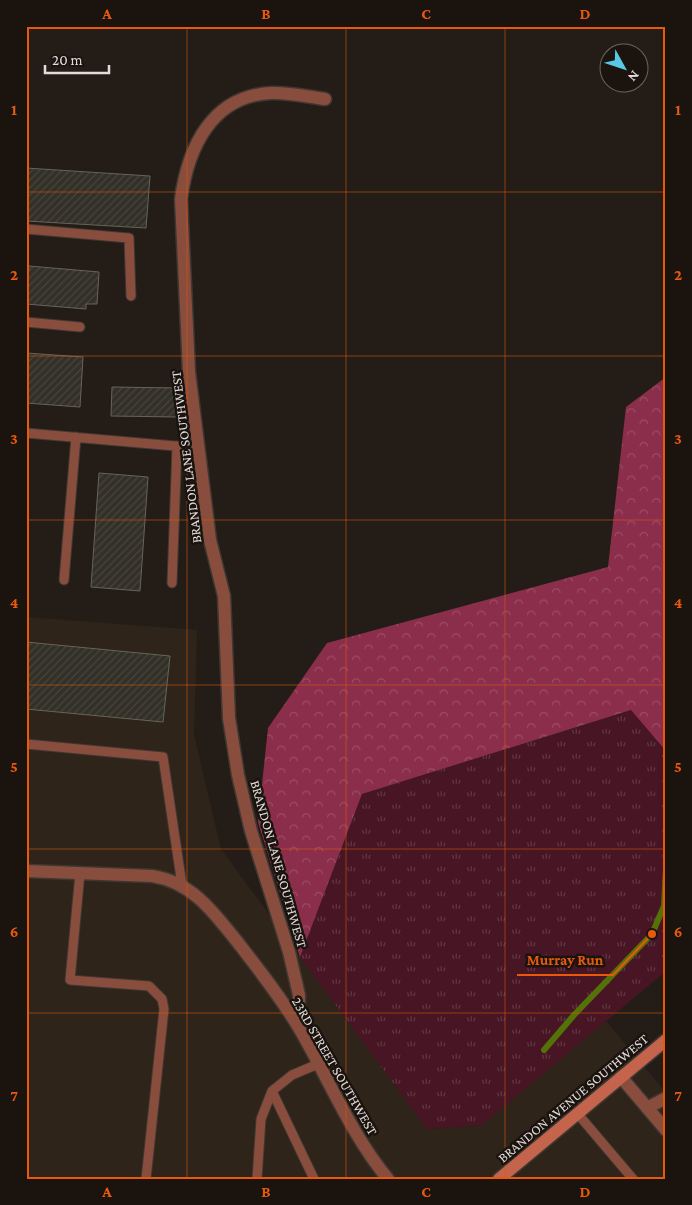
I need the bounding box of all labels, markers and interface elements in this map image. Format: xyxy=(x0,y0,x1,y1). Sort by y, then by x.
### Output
text: A xyxy=(101,5,112,22)
text: B xyxy=(261,5,271,22)
text: C xyxy=(421,5,431,22)
text: D xyxy=(579,5,591,22)
scale bar xyxy=(45,42,109,74)
north arrow xyxy=(600,42,650,92)
text: 20 m xyxy=(52,52,83,68)
text: N xyxy=(624,68,643,86)
text: 1 xyxy=(11,101,17,118)
text: 1 xyxy=(675,101,681,118)
text: 2 xyxy=(10,266,18,283)
text: 2 xyxy=(674,266,682,283)
street label: BRANDON LANE SOUTHWEST xyxy=(167,370,205,544)
text: 3 xyxy=(10,430,18,447)
text: 3 xyxy=(674,430,682,447)
text: 4 xyxy=(10,594,19,611)
text: 4 xyxy=(674,594,683,611)
text: 5 xyxy=(10,758,18,775)
text: 5 xyxy=(674,758,682,775)
street label: BRANDON LANE SOUTHWEST xyxy=(247,778,311,950)
text: 6 xyxy=(10,923,18,940)
text: 6 xyxy=(674,923,682,940)
callout: Murray Run xyxy=(517,945,613,975)
text: Murray Run xyxy=(527,952,604,968)
street label: 23RD STREET SOUTHWEST xyxy=(289,994,381,1138)
street label: BRANDON AVENUE SOUTHWEST xyxy=(495,1030,652,1165)
text: 7 xyxy=(10,1087,18,1104)
text: 7 xyxy=(674,1087,682,1104)
text: A xyxy=(101,1183,112,1200)
text: B xyxy=(261,1183,271,1200)
text: C xyxy=(421,1183,431,1200)
text: D xyxy=(579,1183,591,1200)

